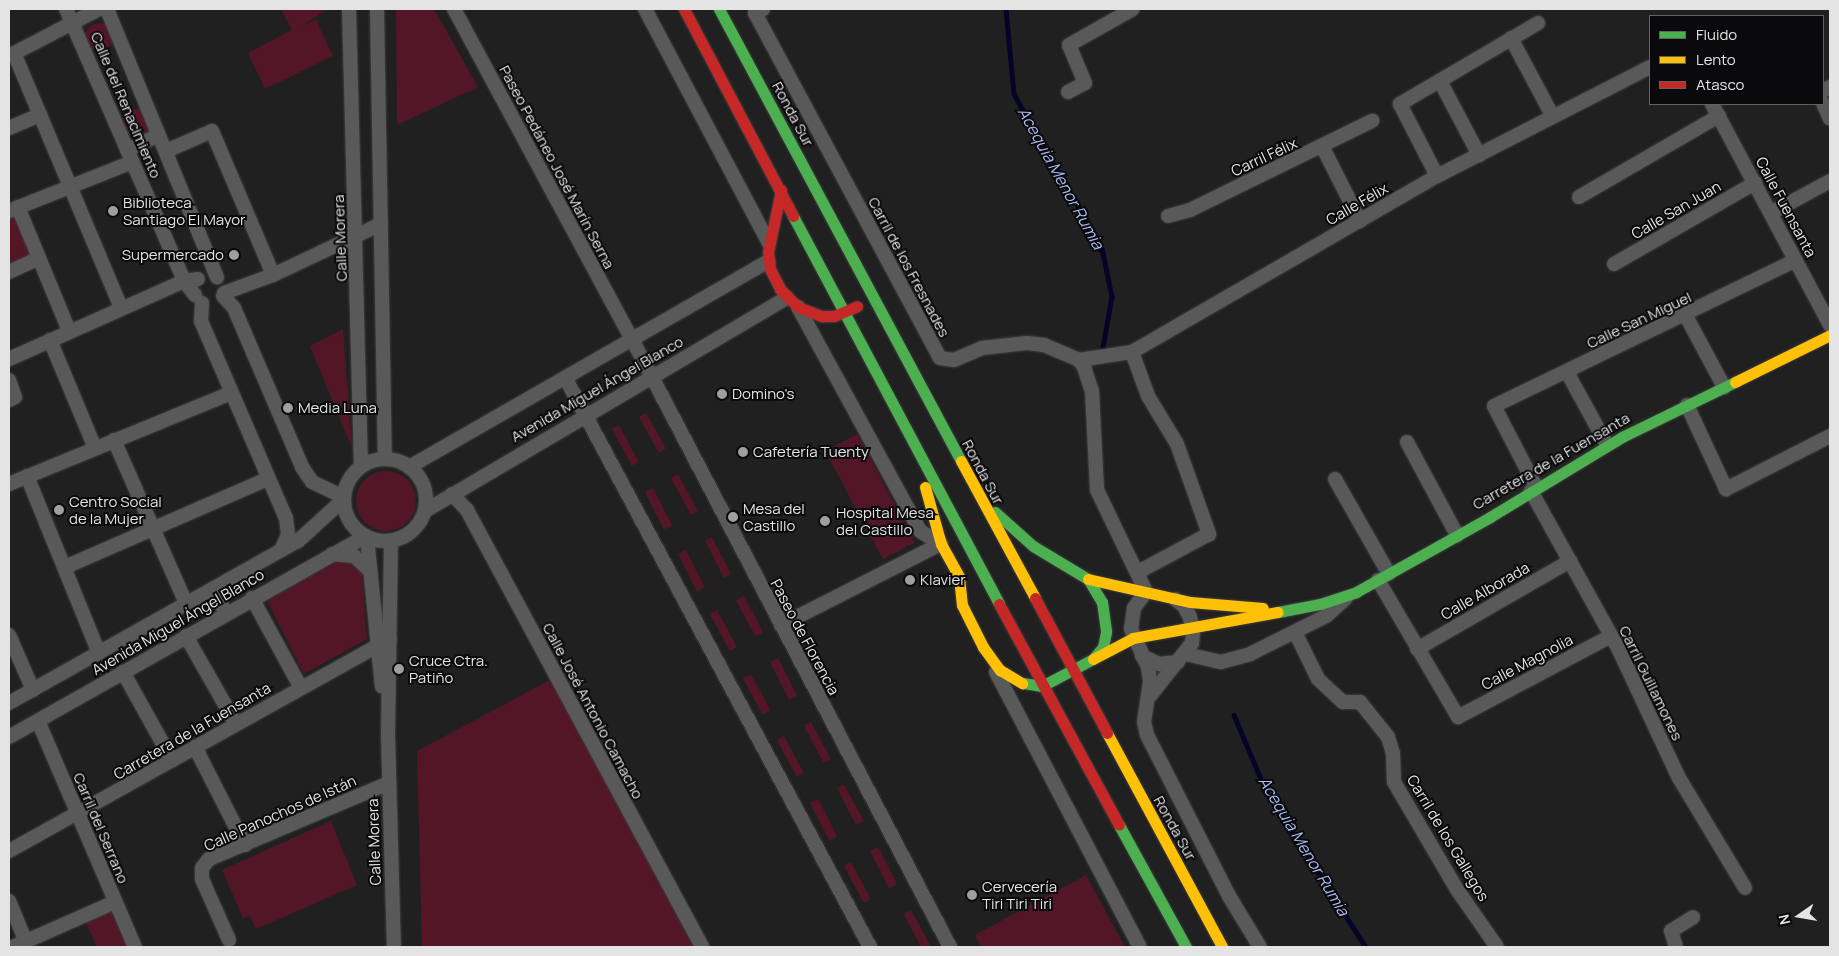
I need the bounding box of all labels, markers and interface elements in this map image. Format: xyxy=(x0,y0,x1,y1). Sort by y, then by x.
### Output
legend xyxy=(1649,15,1824,105)
text: Fluido xyxy=(1696,24,1737,45)
street label: Calle del Renacimiento xyxy=(87,29,165,181)
text: Lento xyxy=(1696,49,1736,70)
street label: Paseo Pedáneo José Marín Serna xyxy=(496,62,618,272)
text: Atasco xyxy=(1696,74,1744,95)
street label: Ronda Sur xyxy=(768,78,818,150)
water label: Acequia Menor Rumia xyxy=(1014,104,1108,252)
street label: Carril Félix xyxy=(1228,134,1300,180)
street label: Calle Fuensanta xyxy=(1752,154,1820,260)
street label: Calle San Juan xyxy=(1628,177,1724,243)
street label: Calle Félix xyxy=(1323,179,1391,229)
place label: Biblioteca Santiago El Mayor xyxy=(123,193,246,228)
street label: Calle Morera xyxy=(329,194,351,282)
street label: Carril de los Fresnades xyxy=(864,194,954,340)
marker: Biblioteca Santiago El Mayor xyxy=(107,205,119,217)
place label: Supermercado xyxy=(122,246,224,264)
marker: Supermercado xyxy=(228,249,240,261)
street label: Calle San Miguel xyxy=(1584,288,1694,352)
street label: Avenida Miguel Ángel Blanco xyxy=(508,332,686,446)
place label: Domino's xyxy=(732,385,794,403)
marker: Domino's xyxy=(716,388,728,400)
place label: Media Luna xyxy=(298,399,377,417)
marker: Media Luna xyxy=(282,402,294,414)
street label: Carretera de la Fuensanta xyxy=(1469,409,1633,513)
street label: Ronda Sur xyxy=(958,436,1008,508)
place label: Cafetería Tuenty xyxy=(753,443,869,461)
marker: Cafetería Tuenty xyxy=(737,446,749,458)
place label: Centro Social de la Mujer xyxy=(69,492,162,527)
place label: Mesa del Castillo xyxy=(743,499,805,534)
place label: Hospital Mesa del Castillo xyxy=(836,503,934,538)
marker: Centro Social de la Mujer xyxy=(53,504,65,516)
marker: Mesa del Castillo xyxy=(727,511,739,523)
marker: Hospital Mesa del Castillo xyxy=(818,514,832,528)
street label: Calle Alborada xyxy=(1438,558,1532,624)
street label: Avenida Miguel Ángel Blanco xyxy=(89,565,267,679)
place label: Klavier xyxy=(920,571,966,589)
marker: Klavier xyxy=(904,574,916,586)
street label: Paseo de Florencia xyxy=(767,576,843,698)
street label: Calle José Antonio Camacho xyxy=(539,620,647,802)
street label: Carril Guillamones xyxy=(1615,623,1687,743)
street label: Calle Magnolia xyxy=(1478,630,1576,694)
place label: Cruce Ctra. Patiño xyxy=(409,651,488,686)
marker: Cruce Ctra. Patiño xyxy=(393,663,405,675)
street label: Carretera de la Fuensanta xyxy=(110,679,274,783)
street label: Carril del Serrano xyxy=(70,770,132,886)
street label: Calle Panochos de Istán xyxy=(201,771,359,855)
street label: Carril de los Gallegos xyxy=(1403,772,1493,904)
water label: Acequia Menor Rumia xyxy=(1255,773,1353,919)
street label: Ronda Sur xyxy=(1150,793,1200,863)
street label: Calle Morera xyxy=(363,798,385,886)
place label: Cervecería Tiri Tiri Tiri xyxy=(982,877,1057,912)
marker: Cervecería Tiri Tiri Tiri xyxy=(966,889,978,901)
north arrow xyxy=(1774,891,1824,941)
text: N xyxy=(1774,912,1794,927)

